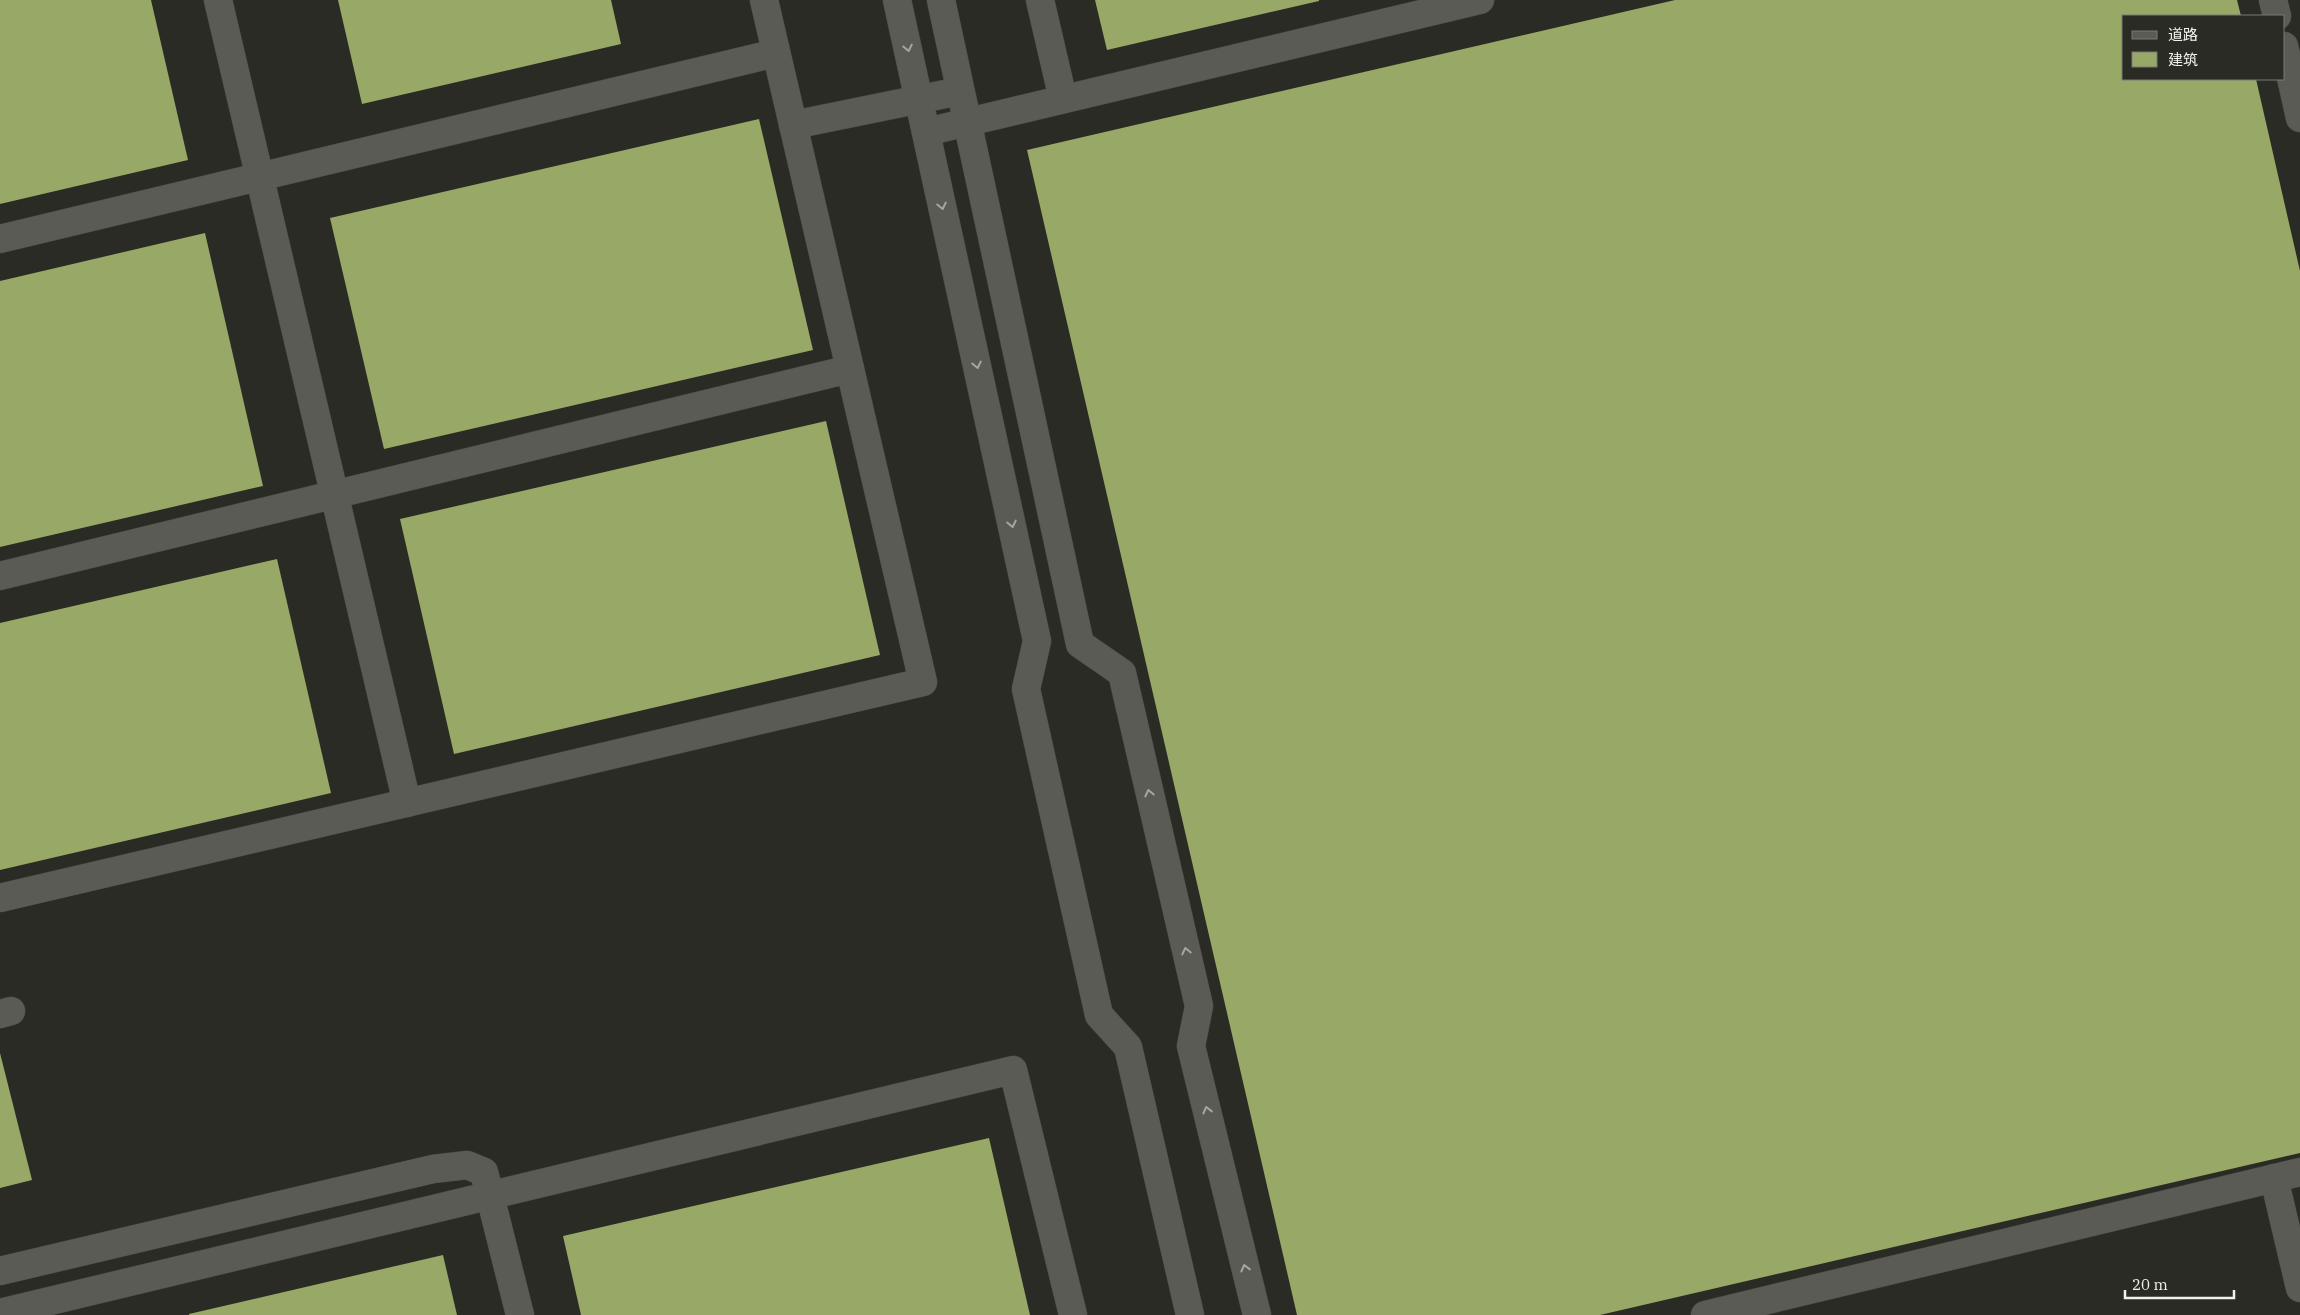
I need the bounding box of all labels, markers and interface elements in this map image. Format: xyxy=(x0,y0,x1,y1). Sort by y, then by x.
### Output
legend xyxy=(2122,15,2285,80)
text: 道路 xyxy=(2168,25,2198,44)
one-way arrow xyxy=(902,43,912,52)
text: 建筑 xyxy=(2168,50,2198,69)
one-way arrow xyxy=(936,202,947,211)
one-way arrow xyxy=(971,361,982,370)
one-way arrow xyxy=(1006,519,1017,528)
one-way arrow xyxy=(1144,788,1155,797)
one-way arrow xyxy=(1181,947,1192,956)
one-way arrow xyxy=(1202,1105,1213,1114)
one-way arrow xyxy=(1240,1263,1251,1272)
scale bar xyxy=(2125,1268,2234,1300)
text: 20 m xyxy=(2132,1275,2168,1294)

